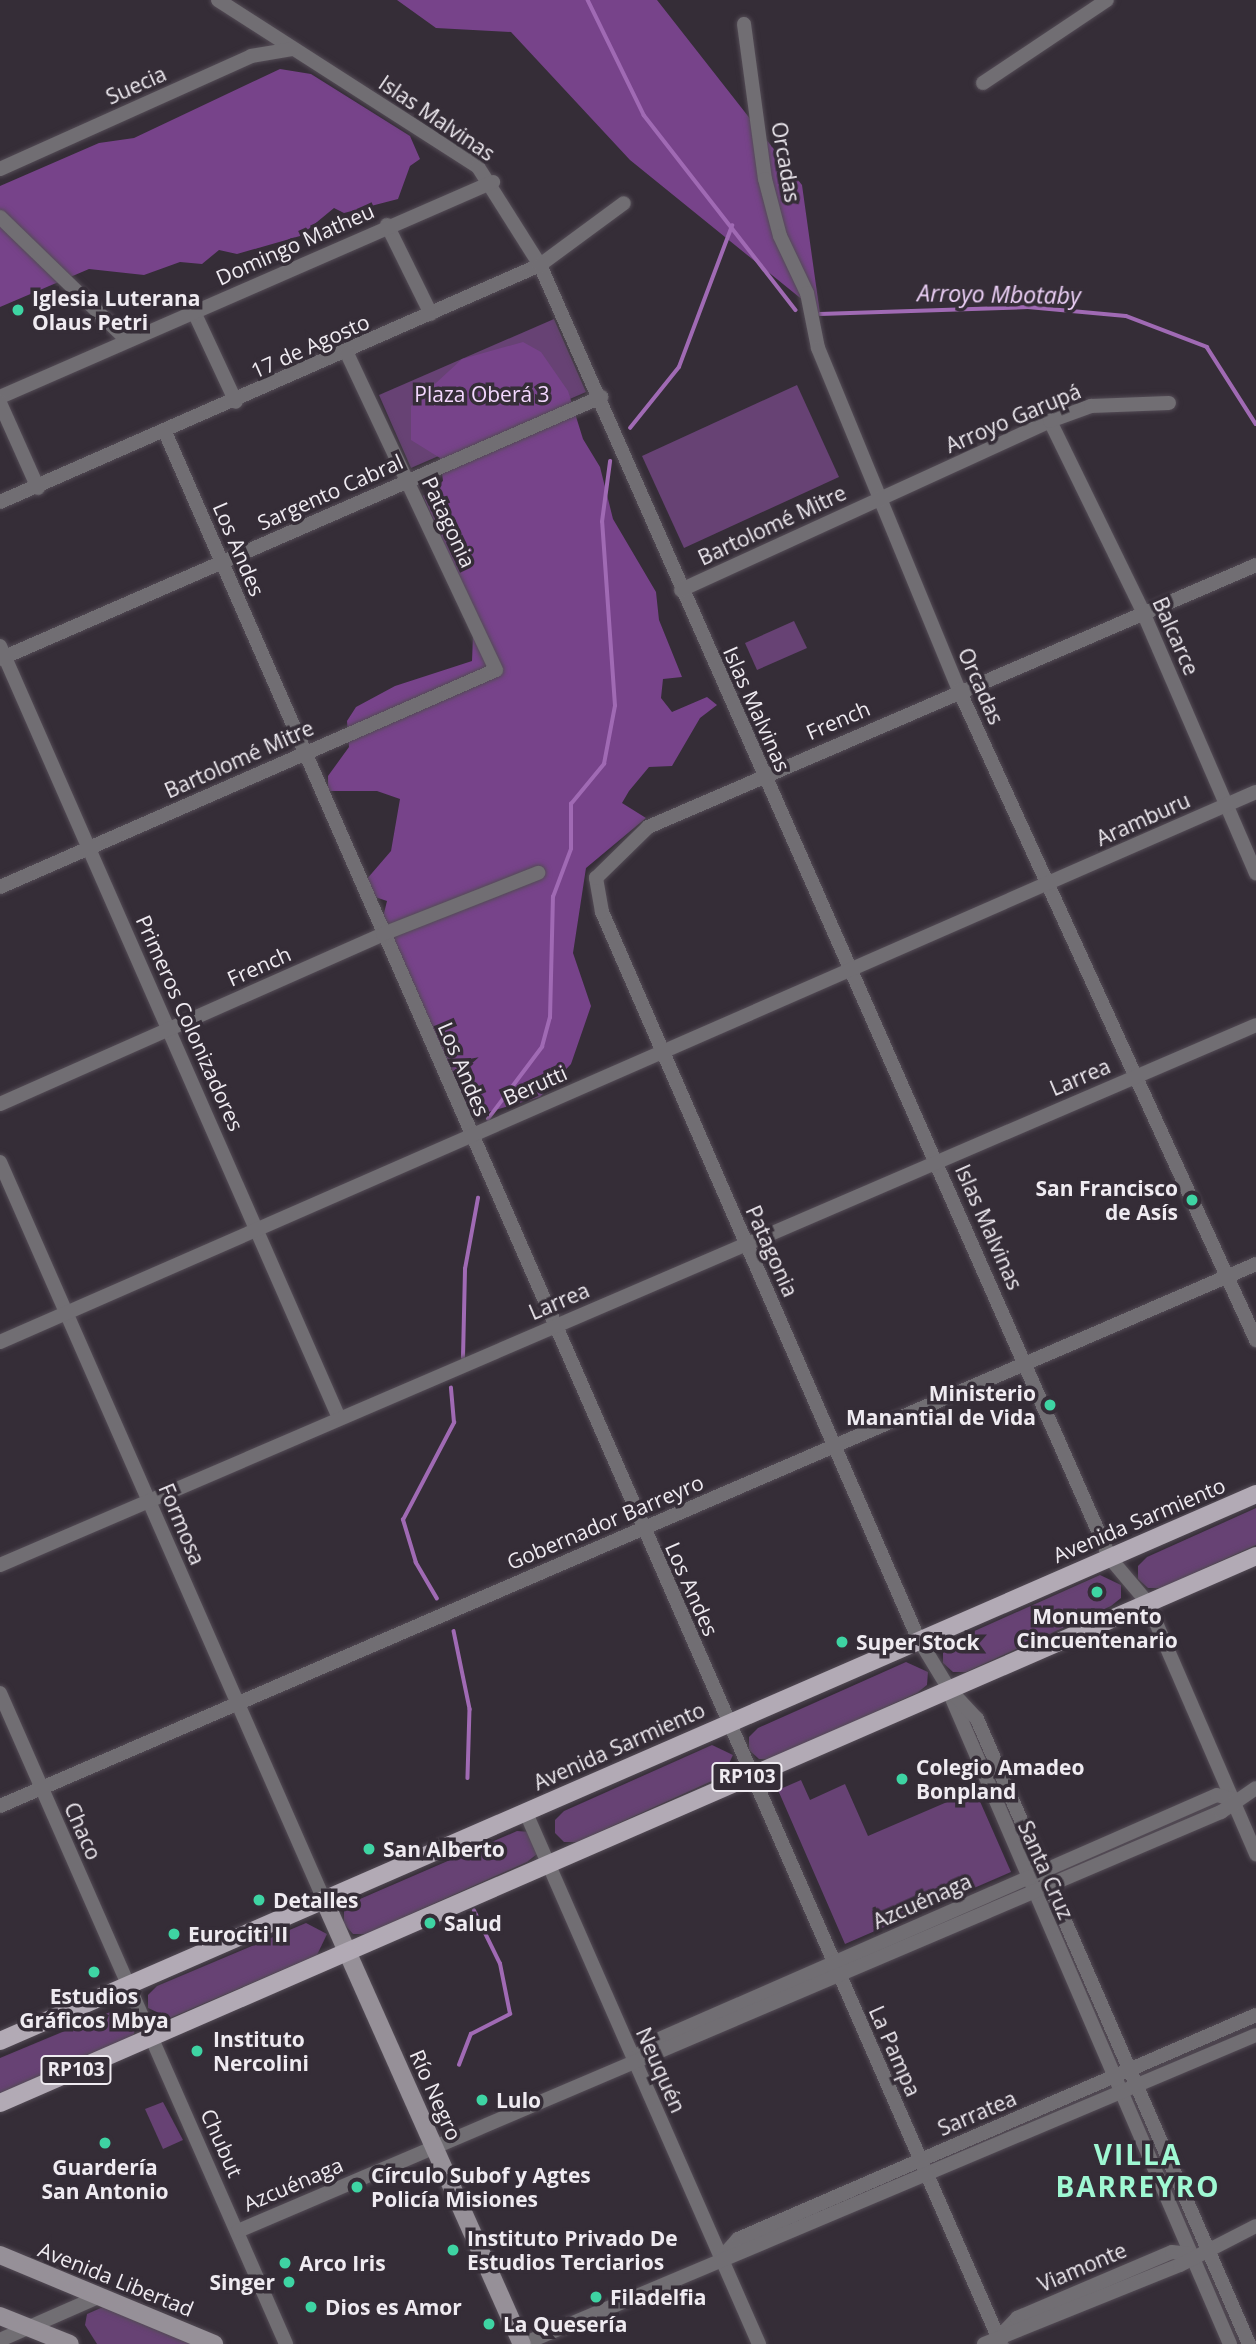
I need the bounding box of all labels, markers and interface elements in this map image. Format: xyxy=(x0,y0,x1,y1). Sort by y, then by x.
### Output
street label: Suecia xyxy=(102,61,170,109)
street label: Islas Malvinas xyxy=(374,70,500,166)
street label: Orcadas xyxy=(767,120,805,204)
street label: Domingo Matheu xyxy=(212,198,378,290)
water label: Arroyo Mbotaby xyxy=(917,279,1081,309)
place label: Iglesia Luterana Olaus Petri xyxy=(32,285,201,335)
marker: Iglesia Luterana Olaus Petri xyxy=(10,302,26,318)
street label: 17 de Agosto xyxy=(247,309,373,383)
street label: Arroyo Garupá xyxy=(942,378,1084,458)
park label: Plaza Oberá 3 xyxy=(414,381,550,407)
street label: Sargento Cabral xyxy=(253,449,407,535)
street label: Patagonia xyxy=(417,473,481,571)
street label: Bartolomé Mitre xyxy=(694,480,850,570)
street label: Los Andes xyxy=(208,498,270,600)
street label: Balcarce xyxy=(1148,593,1204,679)
street label: Islas Malvinas xyxy=(718,642,796,776)
street label: Orcadas xyxy=(953,644,1009,728)
street label: French xyxy=(802,695,874,745)
street label: Bartolomé Mitre xyxy=(161,715,317,803)
street label: Aramburu xyxy=(1092,787,1194,851)
street label: Primeros Colonizadores xyxy=(131,911,249,1135)
street label: French xyxy=(223,941,295,991)
street label: Los Andes xyxy=(433,1018,495,1120)
street label: Larrea xyxy=(1046,1053,1114,1101)
street label: Berutti xyxy=(499,1060,571,1110)
street label: Islas Malvinas xyxy=(950,1160,1028,1294)
place label: San Francisco de Asís xyxy=(1036,1175,1178,1225)
marker: San Francisco de Asís xyxy=(1184,1192,1200,1208)
street label: Patagonia xyxy=(741,1201,803,1301)
street label: Larrea xyxy=(525,1277,593,1325)
place label: Ministerio Manantial de Vida xyxy=(846,1380,1036,1430)
marker: Ministerio Manantial de Vida xyxy=(1042,1397,1058,1413)
street label: Gobernador Barreyro xyxy=(503,1469,707,1575)
street label: Avenida Sarmiento xyxy=(1049,1472,1229,1568)
street label: Formosa xyxy=(154,1480,210,1568)
street label: Los Andes xyxy=(660,1538,724,1640)
marker: Monumento Cincuentenario xyxy=(1089,1584,1105,1600)
place label: Monumento Cincuentenario xyxy=(1016,1603,1178,1653)
place label: Super Stock xyxy=(856,1629,980,1655)
marker: Super Stock xyxy=(834,1634,850,1650)
street label: Avenida Sarmiento xyxy=(529,1697,709,1795)
place label: Colegio Amadeo Bonpland xyxy=(916,1754,1084,1804)
road number: RP103 xyxy=(710,1762,784,1792)
marker: Colegio Amadeo Bonpland xyxy=(894,1771,910,1787)
street label: Chaco xyxy=(59,1798,107,1864)
street label: Santa Cruz xyxy=(1013,1817,1079,1923)
place label: San Alberto xyxy=(383,1836,505,1862)
marker: San Alberto xyxy=(361,1841,377,1857)
street label: Azcuénaga xyxy=(869,1868,975,1934)
place label: Detalles xyxy=(273,1887,358,1913)
marker: Detalles xyxy=(251,1892,267,1908)
place label: Salud xyxy=(444,1910,502,1936)
marker: Salud xyxy=(422,1915,438,1931)
place label: Eurociti II xyxy=(188,1921,288,1947)
marker: Eurociti II xyxy=(166,1926,182,1942)
marker: Estudios Gráficos Mbya xyxy=(86,1964,102,1980)
place label: Estudios Gráficos Mbya xyxy=(19,1983,169,2033)
street label: La Pampa xyxy=(864,2002,926,2100)
street label: Neuquén xyxy=(631,2023,691,2117)
place label: Instituto Nercolini xyxy=(213,2026,309,2076)
marker: Instituto Nercolini xyxy=(187,2041,207,2061)
street label: Río Negro xyxy=(405,2046,467,2144)
road number: RP103 xyxy=(39,2054,113,2086)
street label: Sarratea xyxy=(934,2085,1020,2141)
place label: Lulo xyxy=(496,2087,541,2113)
marker: Lulo xyxy=(474,2092,490,2108)
street label: Chubut xyxy=(196,2105,248,2181)
marker: Guardería San Antonio xyxy=(97,2135,113,2151)
district label: VILLA BARREYRO xyxy=(1056,2137,1220,2203)
street label: Azcuénaga xyxy=(240,2152,346,2216)
place label: Guardería San Antonio xyxy=(41,2154,169,2204)
place label: Círculo Subof y Agtes Policía Misiones xyxy=(371,2162,591,2212)
marker: Círculo Subof y Agtes Policía Misiones xyxy=(349,2179,365,2195)
place label: Instituto Privado De Estudios Terciarios xyxy=(467,2225,678,2275)
street label: Avenida Libertad xyxy=(35,2236,197,2322)
street label: Viamonte xyxy=(1034,2237,1130,2297)
marker: Instituto Privado De Estudios Terciarios xyxy=(445,2242,461,2258)
place label: Arco Iris xyxy=(299,2250,386,2276)
marker: Arco Iris xyxy=(277,2255,293,2271)
place label: Singer xyxy=(209,2269,275,2295)
marker: Singer xyxy=(281,2274,297,2290)
place label: Filadelfia xyxy=(610,2284,706,2310)
marker: Filadelfia xyxy=(588,2289,604,2305)
place label: Dios es Amor xyxy=(325,2294,462,2320)
marker: Dios es Amor xyxy=(303,2299,319,2315)
place label: La Quesería xyxy=(503,2311,627,2337)
marker: La Quesería xyxy=(481,2316,497,2332)

